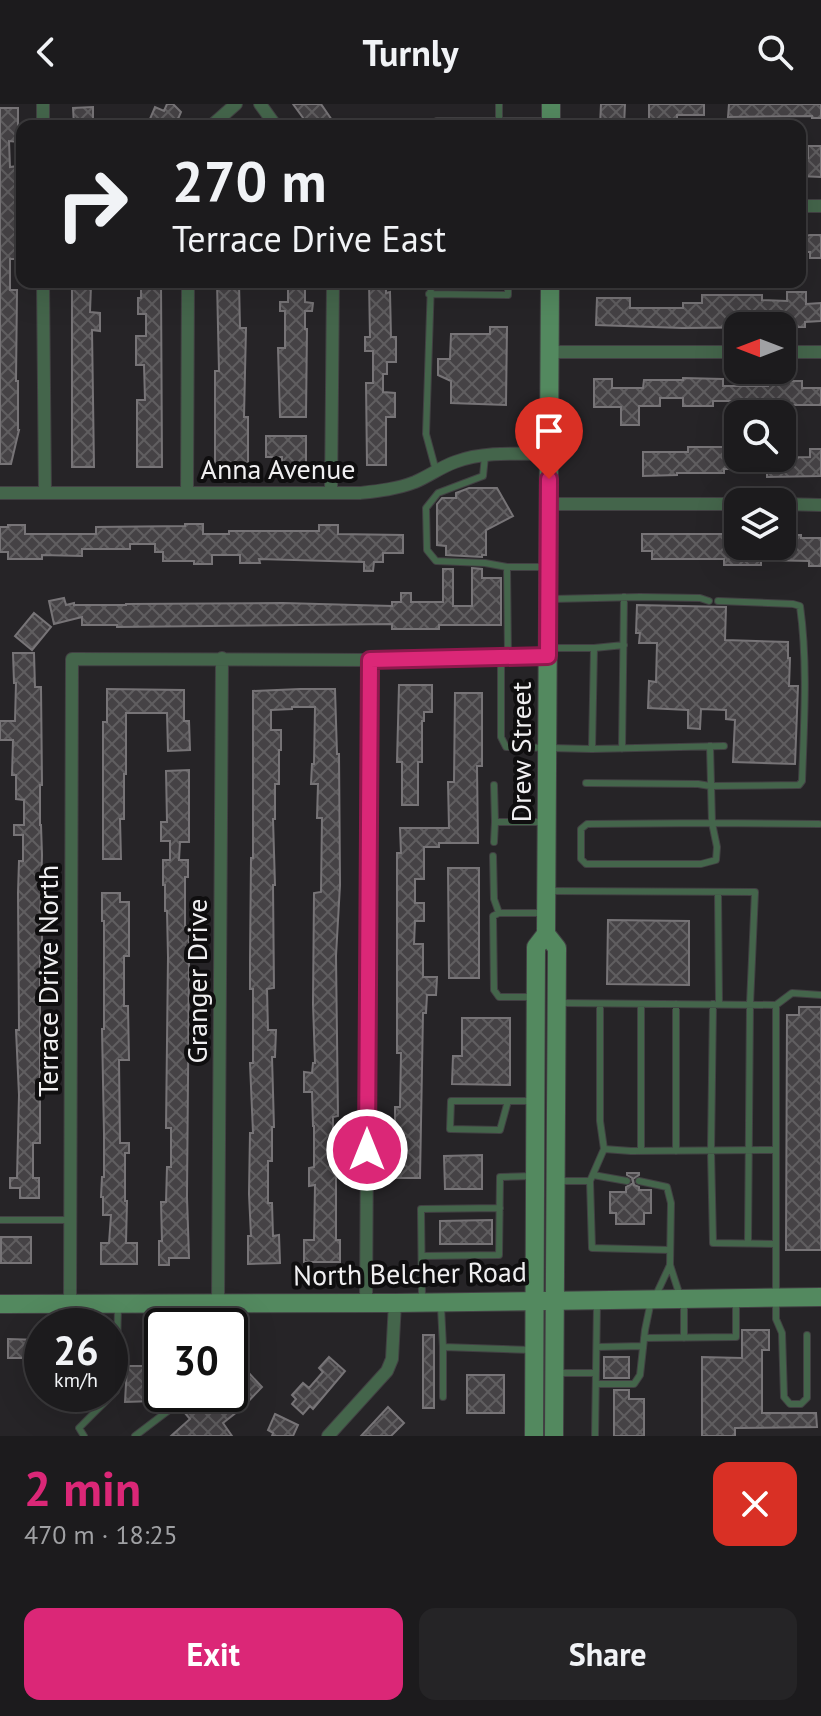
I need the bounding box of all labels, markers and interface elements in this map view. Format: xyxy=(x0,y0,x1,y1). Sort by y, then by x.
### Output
text: Turnly xyxy=(362,29,459,76)
icon: back xyxy=(24,30,68,74)
icon: search xyxy=(753,30,797,74)
text: 270 m xyxy=(172,145,327,217)
icon: right xyxy=(40,152,144,256)
text: Terrace Drive East xyxy=(172,215,446,262)
north arrow xyxy=(724,312,796,384)
map controls xyxy=(724,312,796,560)
pin xyxy=(515,397,583,479)
button: search xyxy=(724,400,796,472)
icon: arrive xyxy=(527,409,571,453)
street label: Anna Avenue xyxy=(201,450,355,487)
button: layers xyxy=(724,488,796,560)
street label: Drew Street xyxy=(502,681,539,822)
street label: Terrace Drive North xyxy=(29,865,66,1097)
street label: Granger Drive xyxy=(178,899,215,1063)
position arrow xyxy=(325,1108,409,1192)
street label: North Belcher Road xyxy=(293,1252,527,1294)
speed limit sign: 30 xyxy=(144,1308,248,1412)
text: 26 xyxy=(53,1324,99,1376)
text: km/h xyxy=(54,1367,98,1393)
text: 2 min xyxy=(24,1457,141,1519)
button: close xyxy=(713,1462,797,1546)
text: 470 m · 18:25 xyxy=(24,1518,178,1551)
button: Exit xyxy=(24,1608,403,1700)
button: Share xyxy=(419,1608,797,1700)

